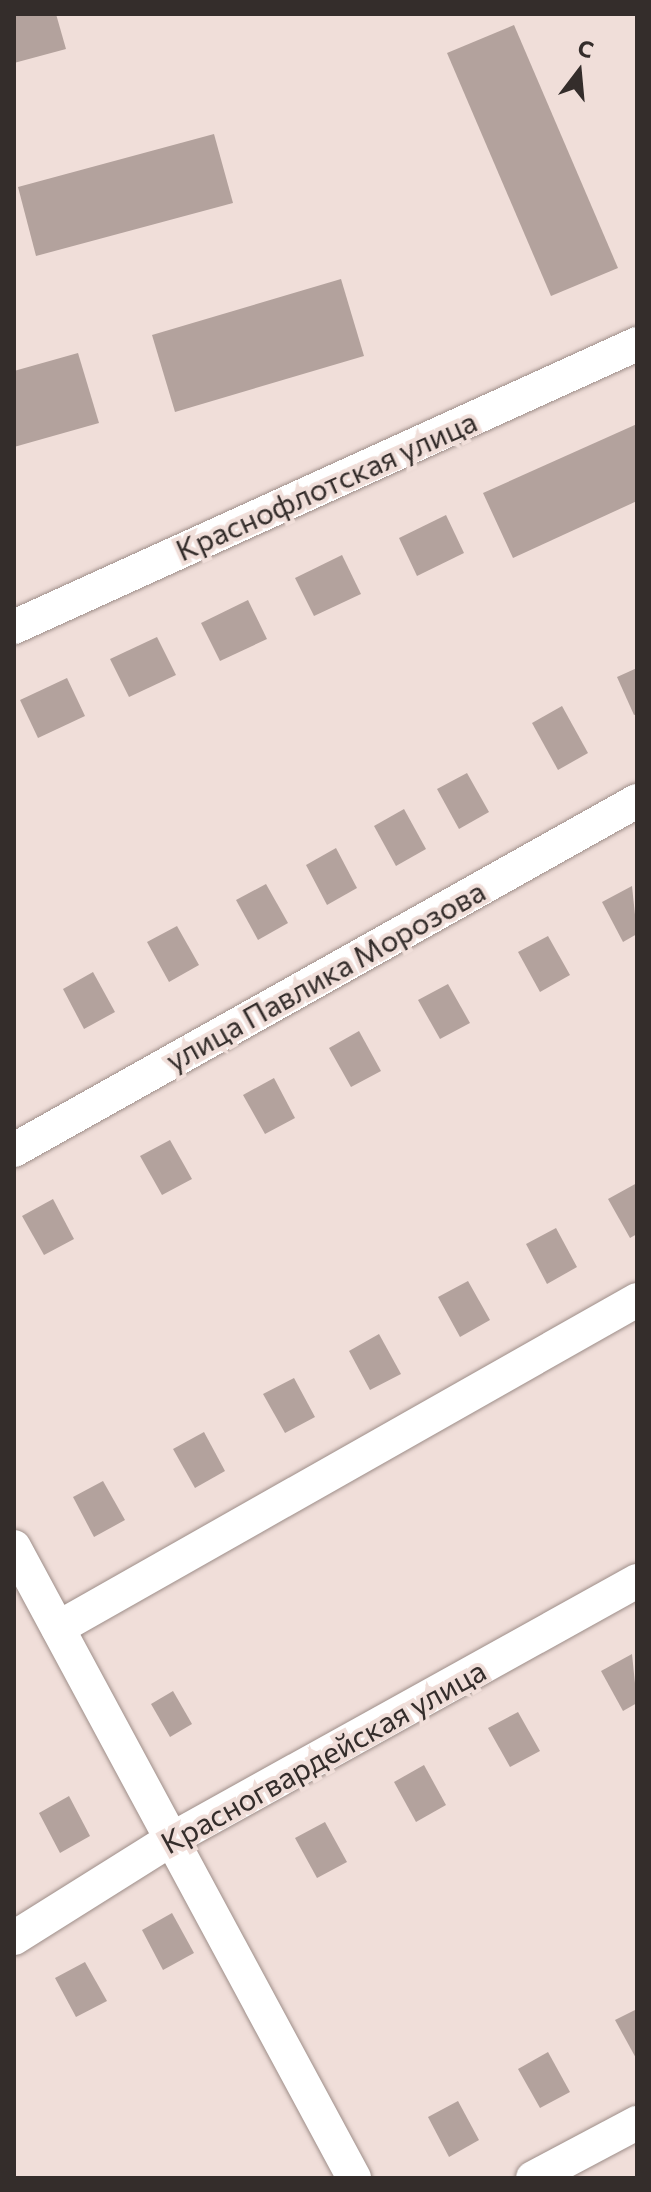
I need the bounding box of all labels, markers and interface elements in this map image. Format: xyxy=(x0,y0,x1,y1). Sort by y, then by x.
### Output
north arrow xyxy=(539,32,619,112)
text: С xyxy=(575,33,597,63)
street label: Краснофлотская улица xyxy=(170,402,482,568)
street label: улица Павлика Морозова xyxy=(159,872,491,1078)
street label: Красногвардейская улица xyxy=(154,1652,492,1860)

